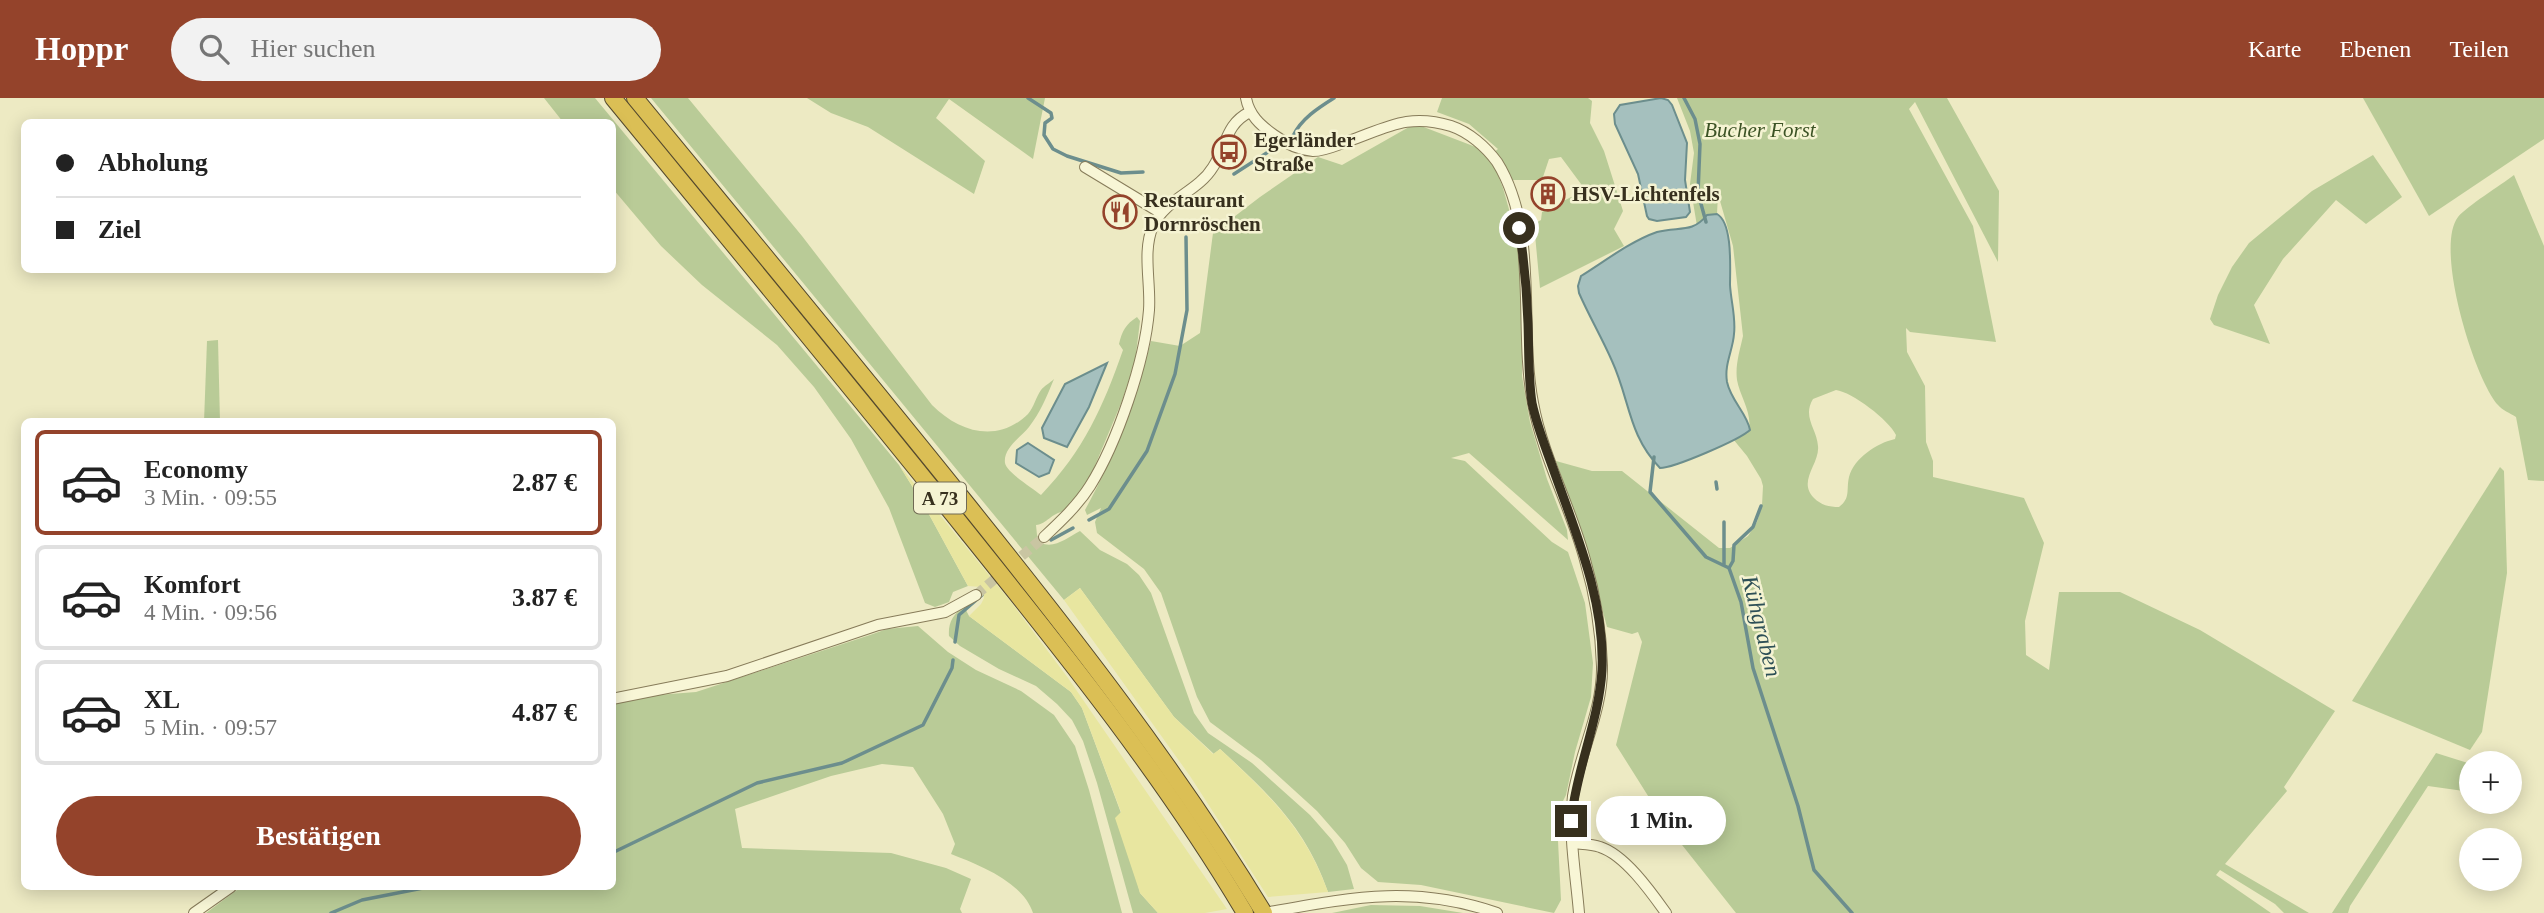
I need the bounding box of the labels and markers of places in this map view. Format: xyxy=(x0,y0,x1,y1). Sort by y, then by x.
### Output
place label: Egerländer Straße xyxy=(1254,128,1355,176)
bus stop icon: Egerländer Straße xyxy=(1210,133,1248,171)
building icon: HSV-Lichtenfels xyxy=(1529,175,1567,213)
place label: HSV-Lichtenfels xyxy=(1572,182,1720,206)
place label: Restaurant Dornröschen xyxy=(1144,188,1261,236)
restaurant icon: Restaurant Dornröschen xyxy=(1101,193,1139,231)

